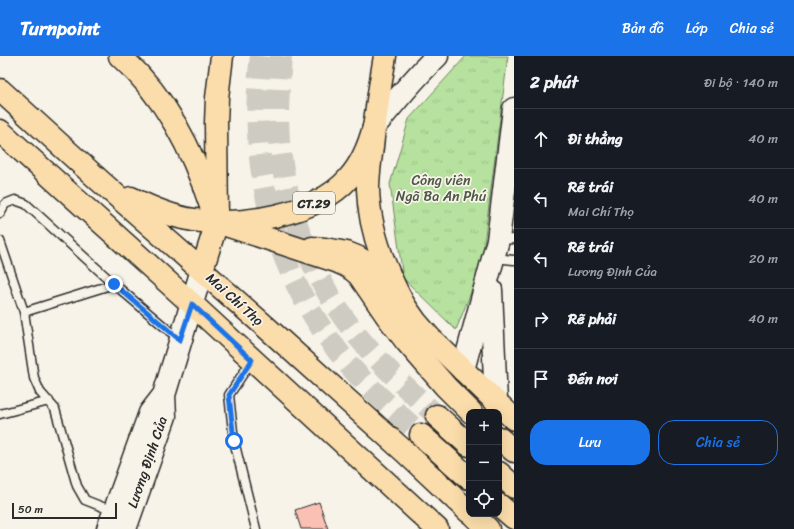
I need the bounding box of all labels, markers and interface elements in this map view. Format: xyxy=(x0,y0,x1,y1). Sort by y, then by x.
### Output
text: Turnpoint xyxy=(20,12,101,45)
text: Bản đồ xyxy=(622,16,664,41)
text: Lớp xyxy=(686,16,708,41)
text: Chia sẻ xyxy=(730,16,774,41)
text: 2 phút xyxy=(530,67,578,97)
text: Đi bộ · 140 m xyxy=(704,71,778,94)
text: Đi thẳng xyxy=(568,126,623,152)
text: 40 m xyxy=(748,127,778,150)
icon: ahead xyxy=(530,128,552,150)
park label: Công viên Ngã Ba An Phú xyxy=(396,168,487,209)
text: Rẽ trái xyxy=(568,174,613,200)
text: 40 m xyxy=(748,187,778,210)
icon: left xyxy=(530,188,552,210)
road number: CT.29 xyxy=(293,192,335,214)
text: Mai Chí Thọ xyxy=(568,200,634,223)
text: Rẽ trái xyxy=(568,234,613,260)
text: 20 m xyxy=(749,247,778,270)
icon: left xyxy=(530,248,552,270)
text: Lương Định Của xyxy=(568,260,657,283)
street label: Mai Chí Thọ xyxy=(200,266,269,332)
route end xyxy=(105,275,123,293)
text: Rẽ phải xyxy=(568,306,616,332)
text: 40 m xyxy=(748,307,778,330)
icon: right xyxy=(530,308,552,330)
text: Đến nơi xyxy=(568,366,618,392)
icon: arrive xyxy=(530,368,552,390)
map controls xyxy=(466,409,502,517)
button: + xyxy=(466,409,502,445)
street label: Lương Định Của xyxy=(120,413,175,512)
button: Lưu xyxy=(530,420,650,465)
button: Chia sẻ xyxy=(658,420,778,465)
route start xyxy=(225,432,243,450)
button: − xyxy=(466,445,502,481)
button: locate xyxy=(466,481,502,517)
text: 50 m xyxy=(18,500,43,519)
scale bar xyxy=(12,501,117,520)

